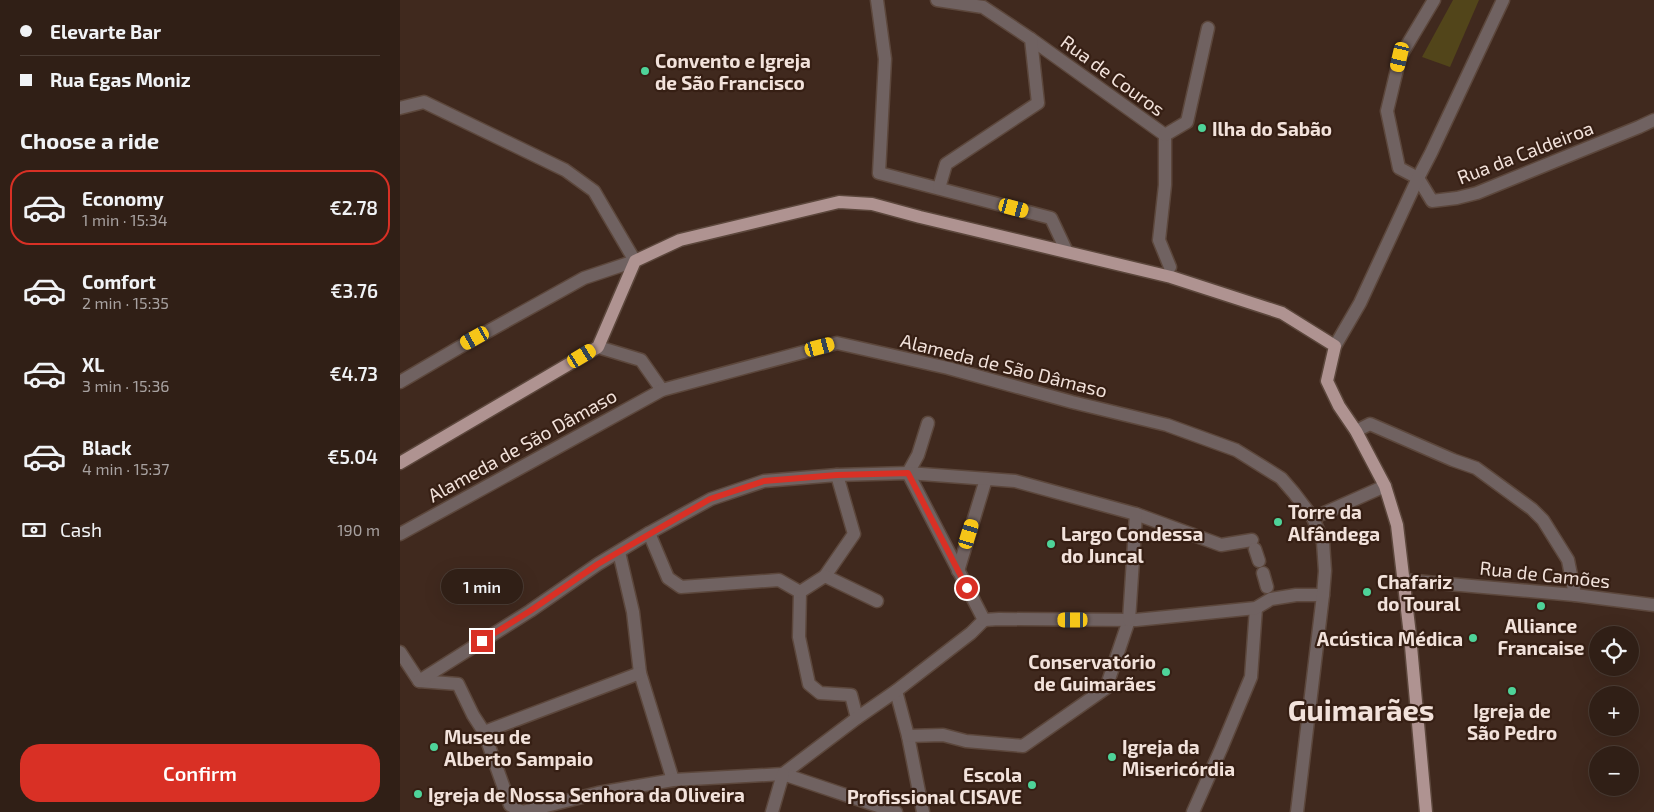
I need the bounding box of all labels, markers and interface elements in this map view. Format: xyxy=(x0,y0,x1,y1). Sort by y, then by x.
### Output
text: Elevarte Bar xyxy=(50,20,161,43)
street label: Rua de Couros xyxy=(1057,30,1169,120)
car xyxy=(1389,41,1410,73)
place label: Convento e Igreja de São Francisco xyxy=(655,49,811,94)
marker: Convento e Igreja de São Francisco xyxy=(639,65,651,77)
text: Rua Egas Moniz xyxy=(50,68,191,91)
street label: Rua da Caldeiroa xyxy=(1454,115,1596,189)
place label: Ilha do Sabão xyxy=(1212,117,1332,140)
marker: Ilha do Sabão xyxy=(1196,122,1208,134)
text: Choose a ride xyxy=(20,127,159,153)
icon: car xyxy=(22,185,67,230)
text: Economy xyxy=(82,187,164,210)
text: €2.78 xyxy=(329,196,378,219)
car xyxy=(997,197,1030,219)
text: 1 min · 15:34 xyxy=(82,210,168,229)
icon: car xyxy=(22,268,67,313)
text: Comfort xyxy=(82,270,156,293)
text: €3.76 xyxy=(330,279,378,302)
text: 2 min · 15:35 xyxy=(82,293,169,312)
car xyxy=(458,324,491,352)
street label: Alameda de São Dâmaso xyxy=(898,328,1110,402)
car xyxy=(803,336,836,358)
car xyxy=(565,342,598,370)
icon: car xyxy=(22,351,67,396)
text: XL xyxy=(82,353,104,376)
text: €4.73 xyxy=(329,362,378,385)
text: 3 min · 15:36 xyxy=(82,376,169,395)
street label: Alameda de São Dâmaso xyxy=(424,383,620,507)
icon: car xyxy=(22,434,67,479)
text: Black xyxy=(82,436,132,459)
text: €5.04 xyxy=(327,445,378,468)
text: 4 min · 15:37 xyxy=(82,459,169,478)
place label: Torre da Alfândega xyxy=(1288,500,1380,545)
icon: cash xyxy=(20,516,48,544)
marker: Torre da Alfândega xyxy=(1272,516,1284,528)
car xyxy=(957,517,980,551)
text: Cash xyxy=(60,518,102,541)
text: 190 m xyxy=(337,520,380,539)
place label: Largo Condessa do Juncal xyxy=(1061,522,1203,567)
marker: Largo Condessa do Juncal xyxy=(1045,538,1057,550)
street label: Rua de Camões xyxy=(1479,556,1611,592)
callout: 1 min xyxy=(441,568,523,604)
place label: Chafariz do Toural xyxy=(1377,570,1461,615)
text: 1 min xyxy=(463,577,501,596)
route start xyxy=(956,577,978,599)
marker: Chafariz do Toural xyxy=(1361,586,1373,598)
marker: Alliance Francaise xyxy=(1535,600,1547,612)
car xyxy=(1058,613,1088,628)
place label: Alliance Francaise xyxy=(1497,614,1585,659)
map controls xyxy=(1589,626,1639,796)
button: locate xyxy=(1589,626,1639,676)
place label: Acústica Médica xyxy=(1317,627,1463,650)
route end xyxy=(471,630,493,652)
marker: Acústica Médica xyxy=(1467,632,1479,644)
place label: Conservatório de Guimarães xyxy=(1028,650,1156,695)
marker: Conservatório de Guimarães xyxy=(1160,666,1172,678)
marker: Igreja de São Pedro xyxy=(1506,685,1518,697)
button: + xyxy=(1589,686,1639,736)
district label: Guimarães xyxy=(1288,692,1434,727)
place label: Igreja de São Pedro xyxy=(1467,699,1557,744)
place label: Museu de Alberto Sampaio xyxy=(444,725,593,770)
place label: Igreja da Misericórdia xyxy=(1122,735,1235,780)
marker: Museu de Alberto Sampaio xyxy=(428,741,440,753)
button: Confirm xyxy=(20,744,380,802)
button: − xyxy=(1589,746,1639,796)
marker: Igreja da Misericórdia xyxy=(1106,751,1118,763)
place label: Escola Profissional CISAVE xyxy=(847,763,1022,808)
marker: Escola Profissional CISAVE xyxy=(1026,779,1038,791)
place label: Igreja de Nossa Senhora da Oliveira xyxy=(428,783,745,806)
marker: Igreja de Nossa Senhora da Oliveira xyxy=(412,788,424,800)

